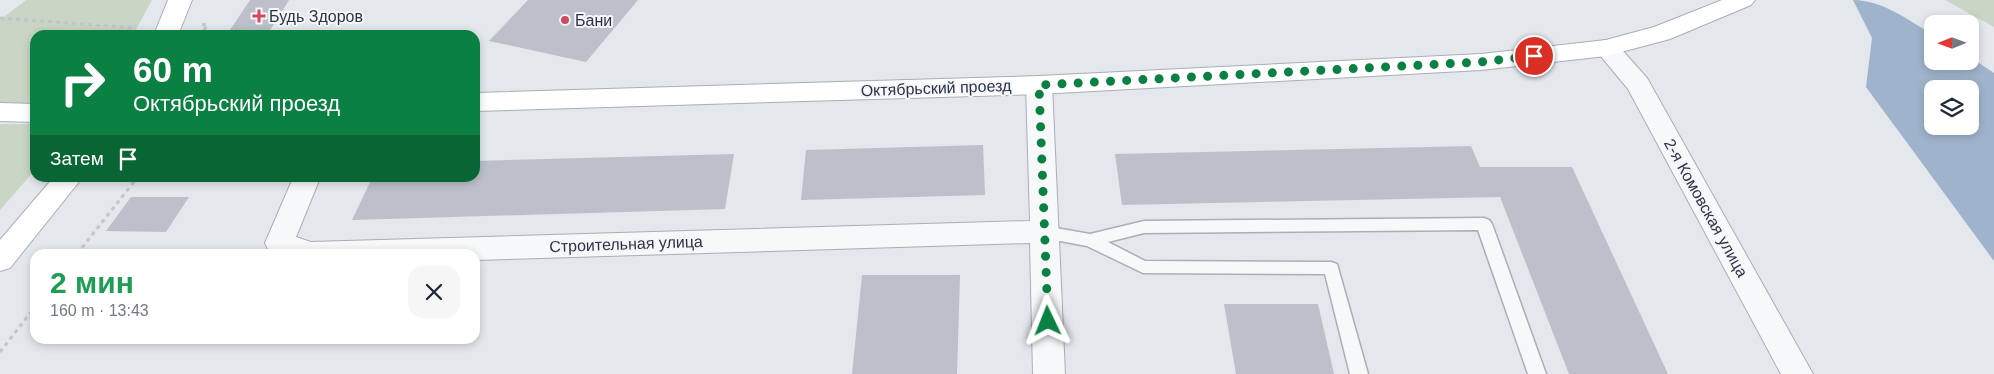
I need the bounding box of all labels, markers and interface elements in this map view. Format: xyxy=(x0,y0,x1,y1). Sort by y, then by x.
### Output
place label: Будь Здоров xyxy=(269,8,363,25)
marker: Будь Здоров xyxy=(253,10,265,22)
place label: Бани xyxy=(575,12,612,29)
marker: Бани xyxy=(559,14,571,26)
north arrow xyxy=(1924,15,1979,70)
map controls xyxy=(1924,15,1979,135)
pin xyxy=(1513,35,1555,77)
icon: arrive xyxy=(1520,42,1548,70)
icon: right xyxy=(50,50,115,115)
text: 60 m xyxy=(133,50,213,89)
street label: Октябрьский проезд xyxy=(860,77,1012,99)
button: layers xyxy=(1924,80,1979,135)
text: Октябрьский проезд xyxy=(133,91,340,116)
street label: 2-я Комовская улица xyxy=(1661,136,1751,280)
icon: arrive xyxy=(114,145,142,173)
text: Затем xyxy=(50,148,104,169)
street label: Строительная улица xyxy=(549,233,703,255)
text: 2 мин xyxy=(50,266,134,299)
button: close xyxy=(408,266,460,318)
position arrow xyxy=(1021,294,1073,346)
text: 160 m · 13:43 xyxy=(50,302,149,319)

